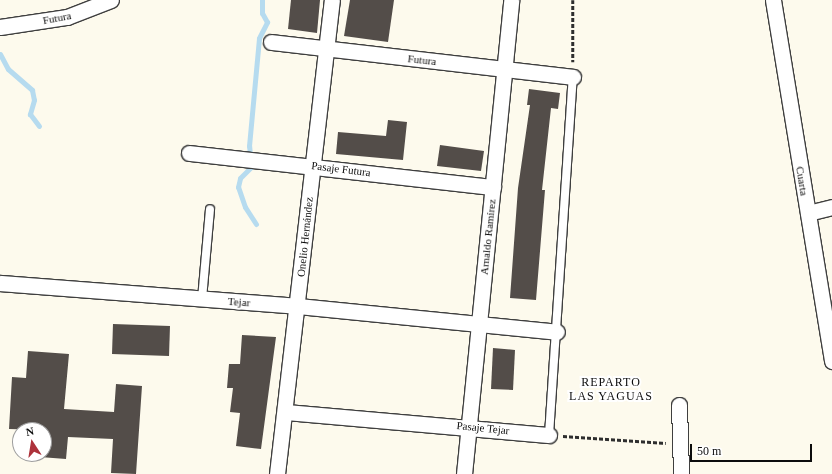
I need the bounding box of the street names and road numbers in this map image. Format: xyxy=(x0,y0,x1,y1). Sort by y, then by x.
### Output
street label: Futura xyxy=(42,9,72,27)
street label: Futura xyxy=(407,52,437,68)
street label: Pasaje Futura xyxy=(311,159,371,179)
street label: Cuarta xyxy=(793,165,811,197)
street label: Onelio Hernández xyxy=(294,196,316,278)
street label: Arnaldo Ramírez xyxy=(477,198,499,276)
street label: Tejar xyxy=(227,295,251,309)
street label: Pasaje Tejar xyxy=(456,419,510,437)

